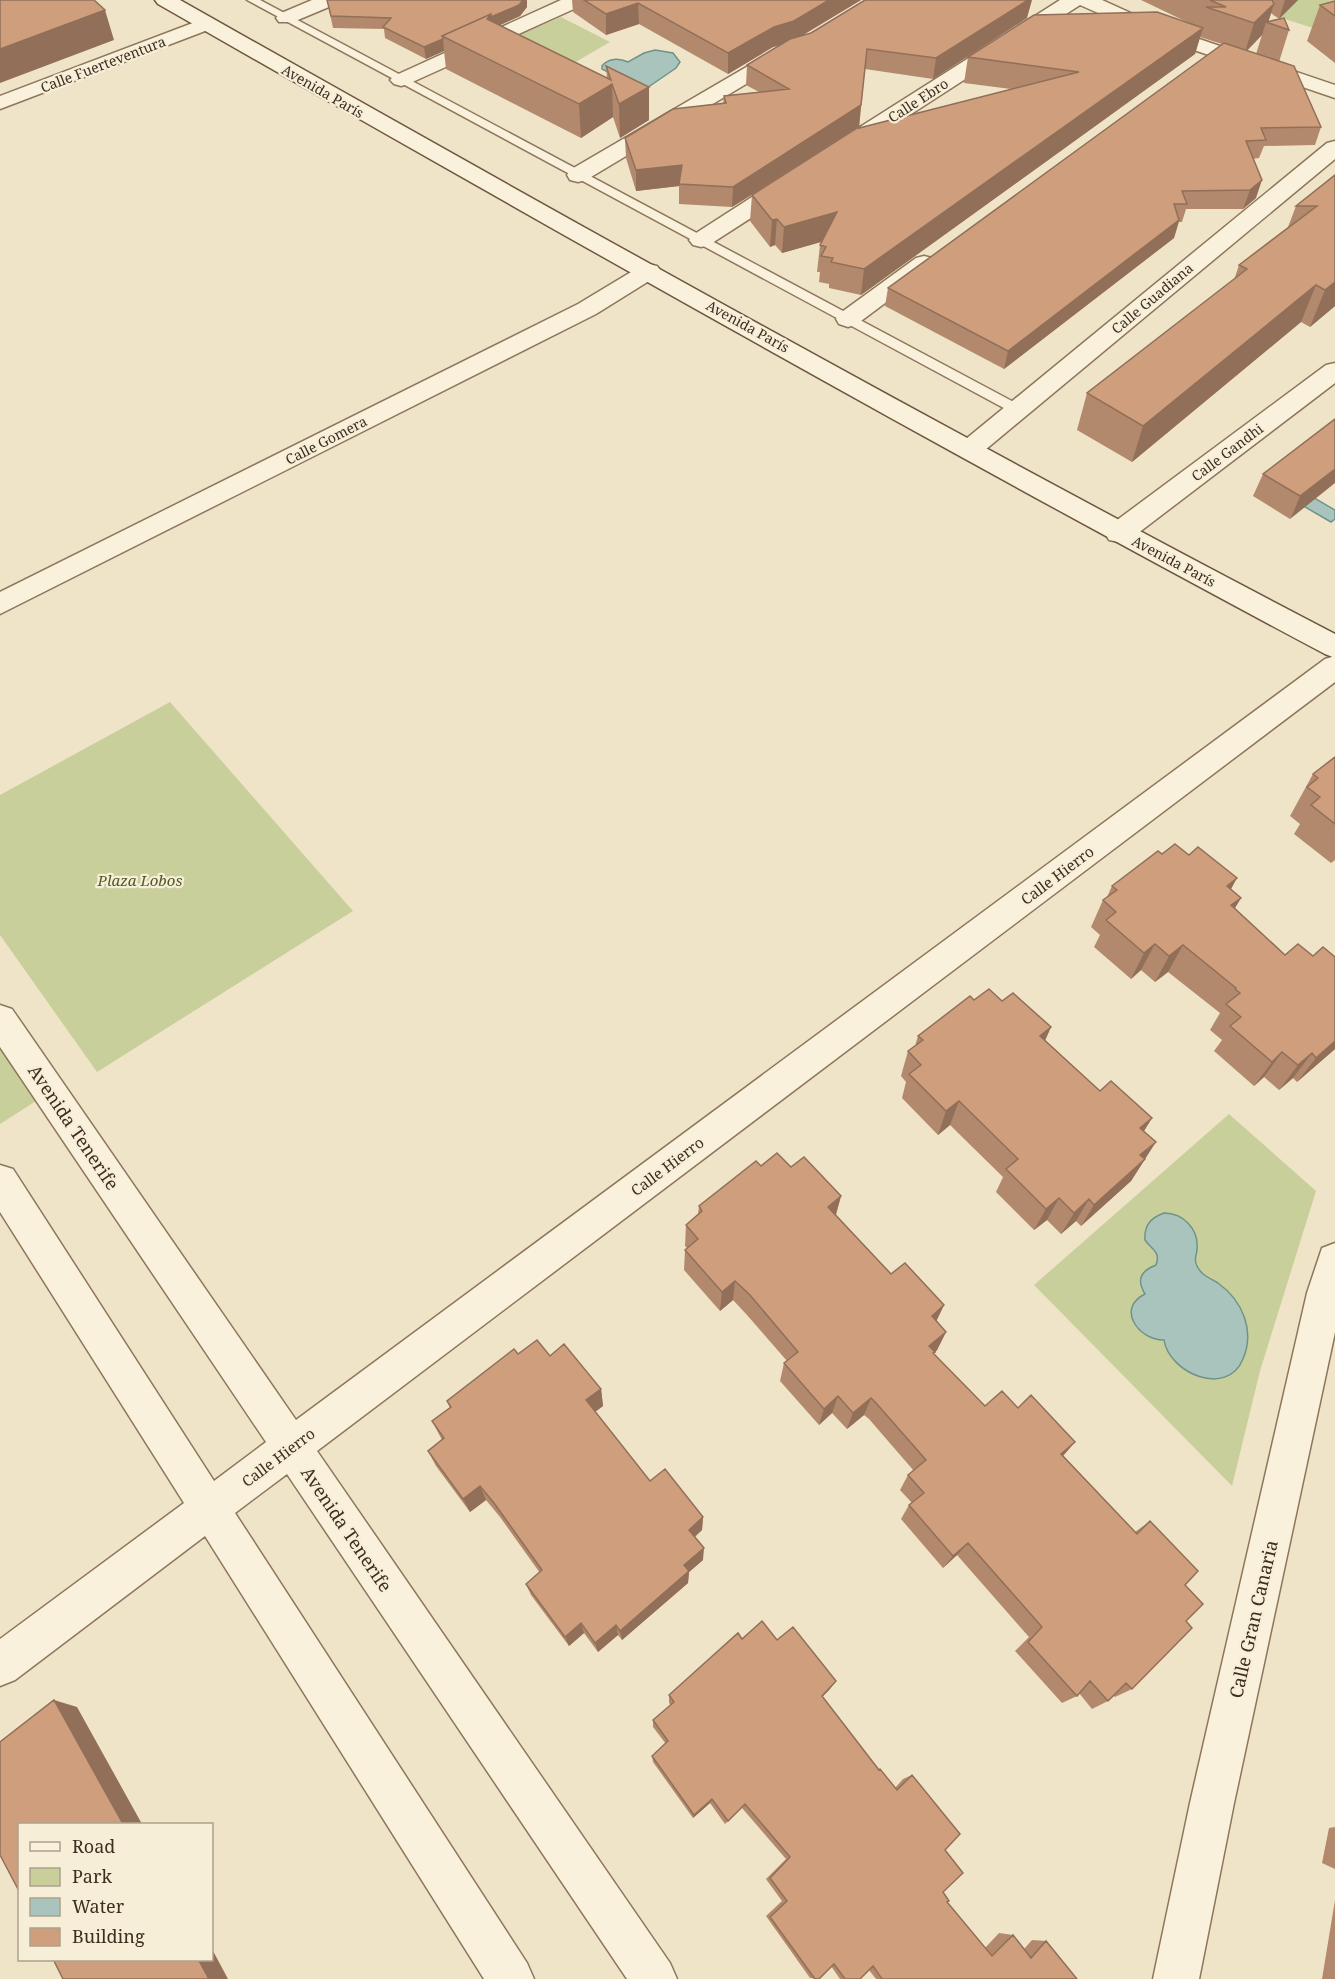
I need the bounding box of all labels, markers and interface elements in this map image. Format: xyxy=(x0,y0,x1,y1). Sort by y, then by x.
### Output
street label: Calle Fuerteventura xyxy=(38,31,168,97)
street label: Avenida París xyxy=(278,60,368,122)
street label: Calle Ebro xyxy=(884,73,952,127)
street label: Calle Guadiana xyxy=(1107,258,1197,338)
street label: Avenida París xyxy=(703,295,793,357)
street label: Calle Gomera xyxy=(282,411,370,469)
street label: Calle Gandhi xyxy=(1187,418,1267,485)
street label: Avenida París xyxy=(1129,531,1219,591)
street label: Calle Hierro xyxy=(1016,841,1098,909)
park label: Plaza Lobos xyxy=(97,870,182,890)
street label: Avenida Tenerife xyxy=(23,1060,125,1194)
street label: Calle Hierro xyxy=(626,1132,708,1200)
street label: Calle Hierro xyxy=(237,1423,319,1491)
street label: Avenida Tenerife xyxy=(296,1462,398,1596)
street label: Calle Gran Canaria xyxy=(1223,1538,1283,1700)
legend xyxy=(18,1823,213,1961)
text: Road xyxy=(72,1834,115,1858)
text: Park xyxy=(72,1864,112,1888)
text: Water xyxy=(72,1894,125,1918)
text: Building xyxy=(72,1924,145,1948)

